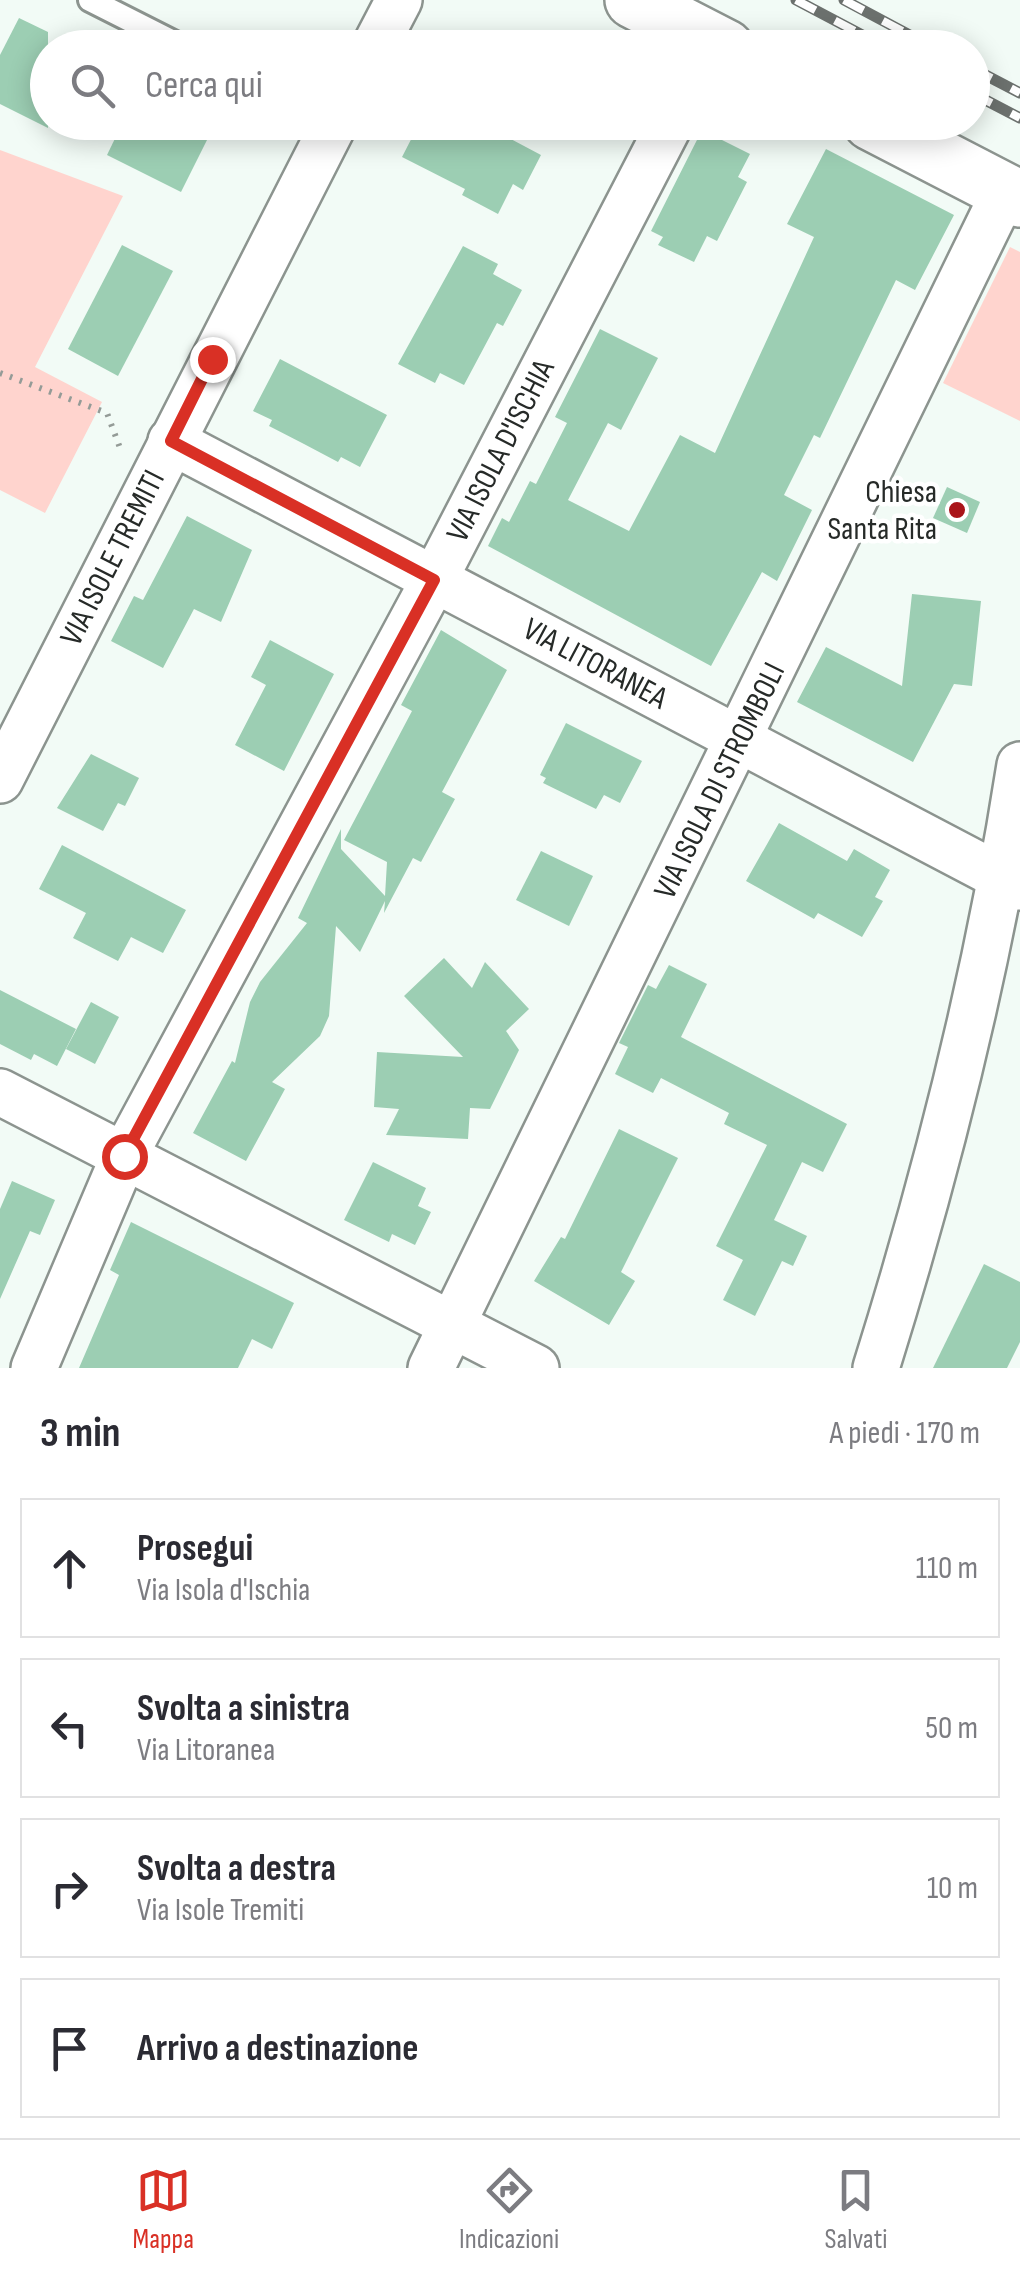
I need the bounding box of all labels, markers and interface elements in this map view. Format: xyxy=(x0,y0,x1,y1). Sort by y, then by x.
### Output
search box xyxy=(30,30,990,140)
icon: search xyxy=(65,58,120,113)
text: Cerca qui xyxy=(145,63,263,108)
route end xyxy=(190,337,236,383)
street label: VIA ISOLA D'ISCHIA xyxy=(438,353,564,549)
street label: VIA ISOLE TREMITI xyxy=(52,464,174,652)
place label: Chiesa Santa Rita xyxy=(827,473,937,549)
marker: Chiesa Santa Rita xyxy=(946,499,968,521)
street label: VIA LITORANEA xyxy=(516,610,674,718)
street label: VIA ISOLA DI STROMBOLI xyxy=(646,657,794,905)
route start xyxy=(102,1134,148,1180)
text: 3 min xyxy=(40,1408,120,1459)
text: A piedi · 170 m xyxy=(830,1414,980,1453)
text: Prosegui xyxy=(137,1526,253,1571)
icon: ahead xyxy=(42,1541,97,1596)
text: 110 m xyxy=(916,1549,978,1588)
text: Via Isola d'Ischia xyxy=(137,1571,310,1610)
text: Svolta a sinistra xyxy=(137,1686,350,1731)
icon: left xyxy=(42,1701,97,1756)
text: 50 m xyxy=(925,1709,978,1748)
text: Via Litoranea xyxy=(137,1731,275,1770)
text: Svolta a destra xyxy=(137,1846,336,1891)
icon: right xyxy=(42,1861,97,1916)
text: 10 m xyxy=(927,1869,978,1908)
text: Via Isole Tremiti xyxy=(137,1891,304,1930)
icon: arrive xyxy=(42,2021,97,2076)
text: Arrivo a destinazione xyxy=(137,2026,418,2071)
tab: Mappa xyxy=(133,2163,194,2256)
tab: Indicazioni xyxy=(459,2163,559,2256)
tab: Salvati xyxy=(824,2163,887,2256)

